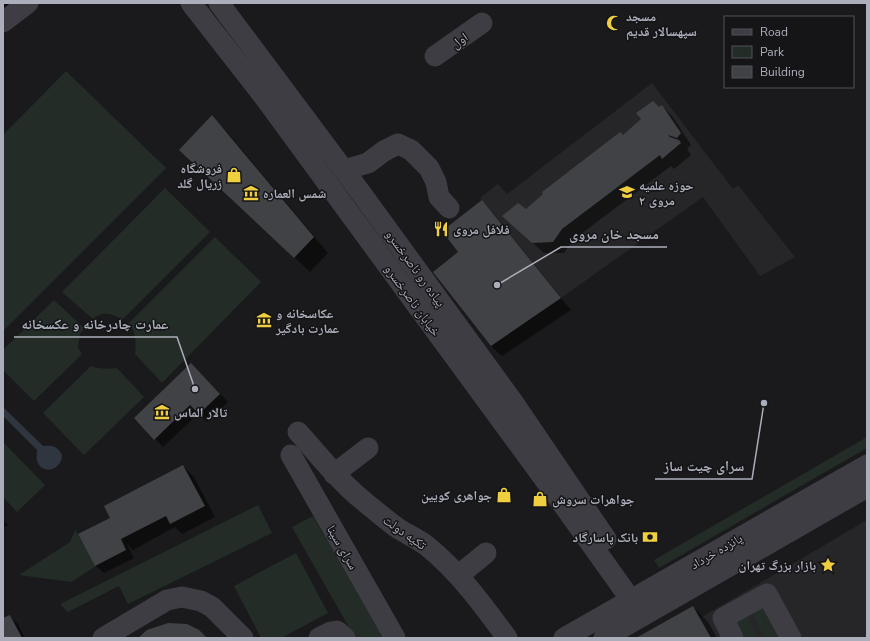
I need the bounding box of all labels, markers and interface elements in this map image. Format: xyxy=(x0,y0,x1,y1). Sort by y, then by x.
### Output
place label: مسجد سپهسالار قدیم xyxy=(626,8,697,41)
mosque icon: مسجد سپهسالار قدیم xyxy=(605,14,623,32)
legend xyxy=(724,16,854,88)
text: Road xyxy=(760,24,788,40)
street label: اول xyxy=(447,29,472,53)
text: Park xyxy=(760,44,785,60)
text: Building xyxy=(760,64,805,80)
place label: فروشگاه زریال گلد xyxy=(177,160,222,193)
shop icon: فروشگاه زریال گلد xyxy=(225,166,243,184)
place label: حوزه علمیه مروی ۲ xyxy=(639,177,694,210)
school or university icon: حوزه علمیه مروی ۲ xyxy=(618,183,636,201)
museum icon: شمس العماره xyxy=(242,184,260,202)
place label: شمس العماره xyxy=(263,185,326,203)
restaurant icon: فلافل مروی xyxy=(432,220,450,238)
place label: فلافل مروی xyxy=(453,221,510,239)
callout: مسجد خان مروی xyxy=(561,221,667,247)
text: مسجد خان مروی xyxy=(569,225,659,244)
street label: پیاده رو ناصرخسرو xyxy=(381,226,449,311)
street label: خیابان ناصرخسرو xyxy=(380,261,444,340)
place label: عکاسخانه و عمارت بادگیر xyxy=(275,305,340,338)
callout: عمارت چادرخانه و عکسخانه xyxy=(14,311,177,337)
museum icon: عکاسخانه و عمارت بادگیر xyxy=(255,311,273,329)
text: عمارت چادرخانه و عکسخانه xyxy=(21,315,169,334)
museum icon: تالار الماس xyxy=(153,403,171,421)
place label: تالار الماس xyxy=(174,404,228,422)
callout: سرای چیت ساز xyxy=(655,453,752,479)
text: سرای چیت ساز xyxy=(663,457,744,476)
shop icon: جواهری کویین xyxy=(495,486,513,504)
place label: جواهری کویین xyxy=(421,487,492,505)
shop icon: جواهرات سروش xyxy=(531,490,549,508)
place label: جواهرات سروش xyxy=(552,491,635,509)
street label: تکیه دولت xyxy=(379,511,430,554)
street label: سرای سینا xyxy=(322,522,362,573)
bank icon: بانک پاسارگاد xyxy=(641,528,659,546)
place label: بانک پاسارگاد xyxy=(573,529,638,547)
street label: پانزده خرداد xyxy=(687,529,746,574)
place icon: بازار بزرگ تهران xyxy=(819,556,837,574)
place label: بازار بزرگ تهران xyxy=(739,557,816,575)

